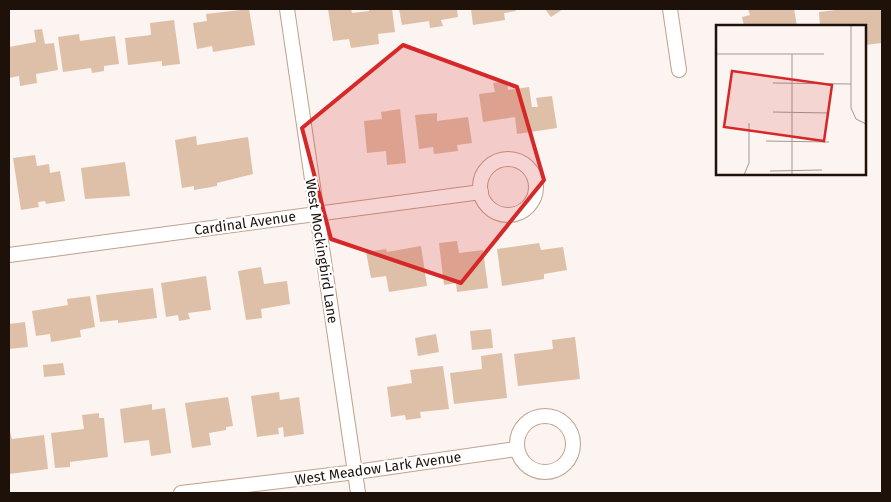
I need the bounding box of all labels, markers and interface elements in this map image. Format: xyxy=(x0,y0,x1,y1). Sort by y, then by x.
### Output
inset map xyxy=(716,25,866,175)
street label: West Mockingbird Lane xyxy=(302,177,341,325)
street label: Cardinal Avenue xyxy=(193,208,297,239)
street label: West Meadow Lark Avenue xyxy=(294,448,462,489)

